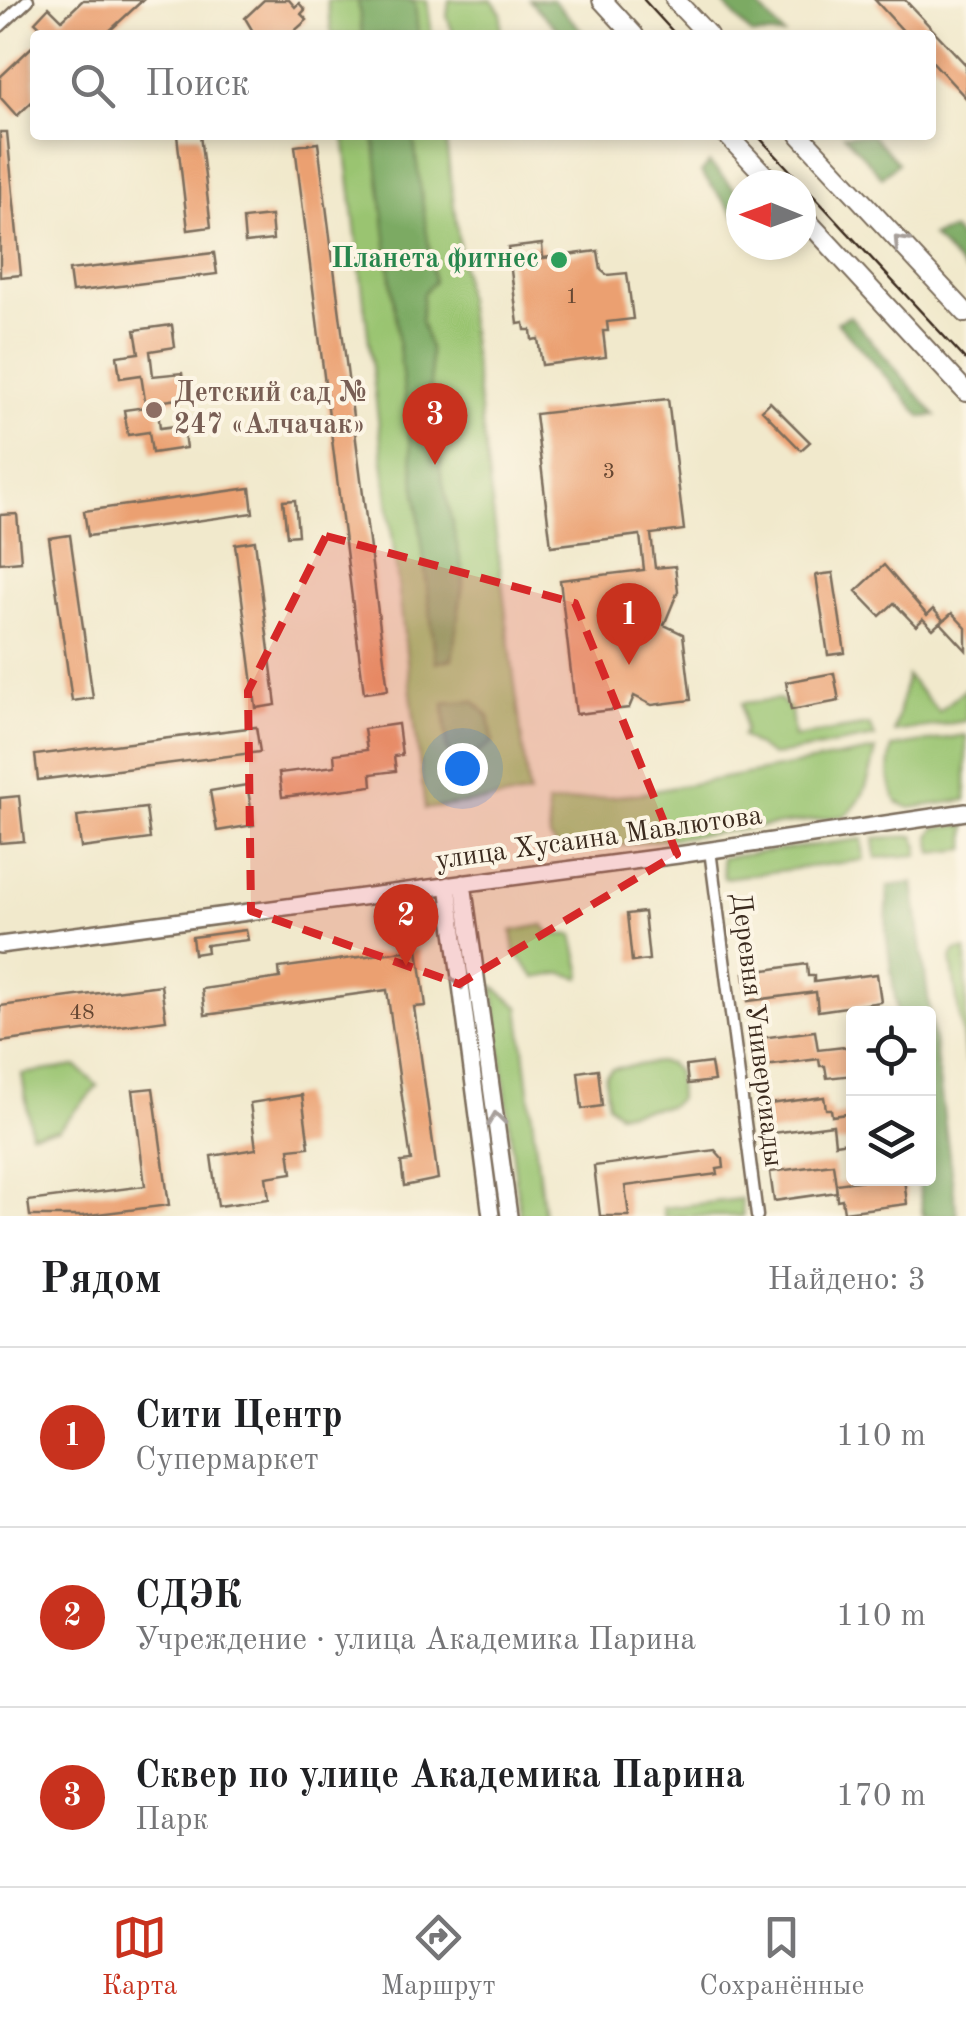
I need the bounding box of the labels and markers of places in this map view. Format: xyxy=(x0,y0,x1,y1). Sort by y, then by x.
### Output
place label: Планета фитнес xyxy=(331,246,539,274)
marker: Планета фитнес xyxy=(548,249,570,271)
place label: Детский сад № 247 «Алчачак» xyxy=(174,379,369,440)
pin: 3 xyxy=(402,382,468,465)
marker: Детский сад № 247 «Алчачак» xyxy=(143,399,165,421)
pin: 1 xyxy=(596,582,662,665)
pin: 2 xyxy=(374,884,438,966)

